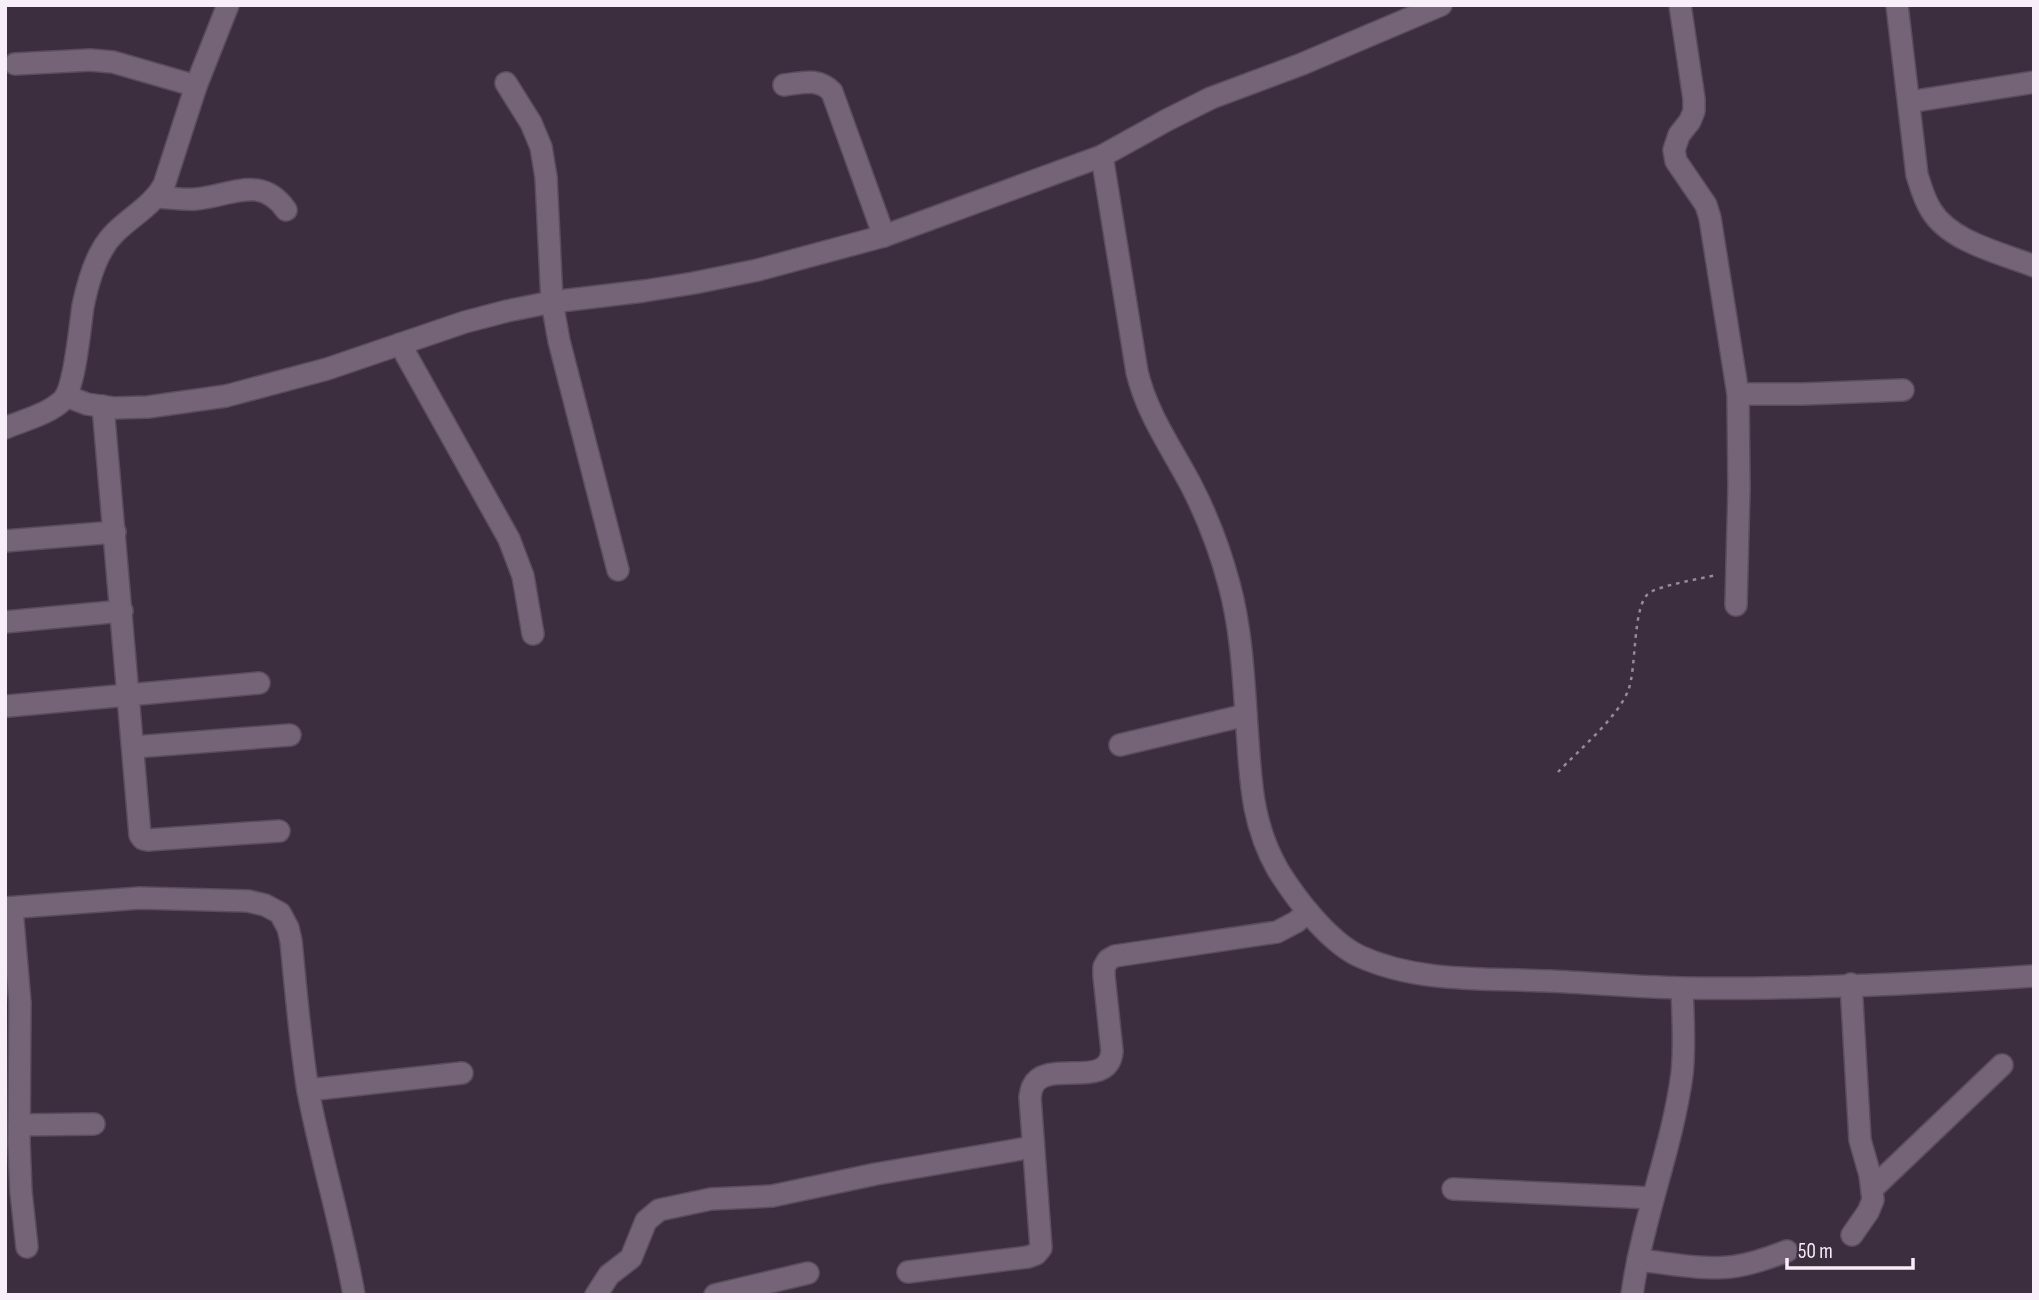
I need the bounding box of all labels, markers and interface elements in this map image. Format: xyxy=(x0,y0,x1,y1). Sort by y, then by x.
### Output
scale bar xyxy=(1787,1226,1913,1270)
text: 50 m xyxy=(1798,1239,1833,1264)

